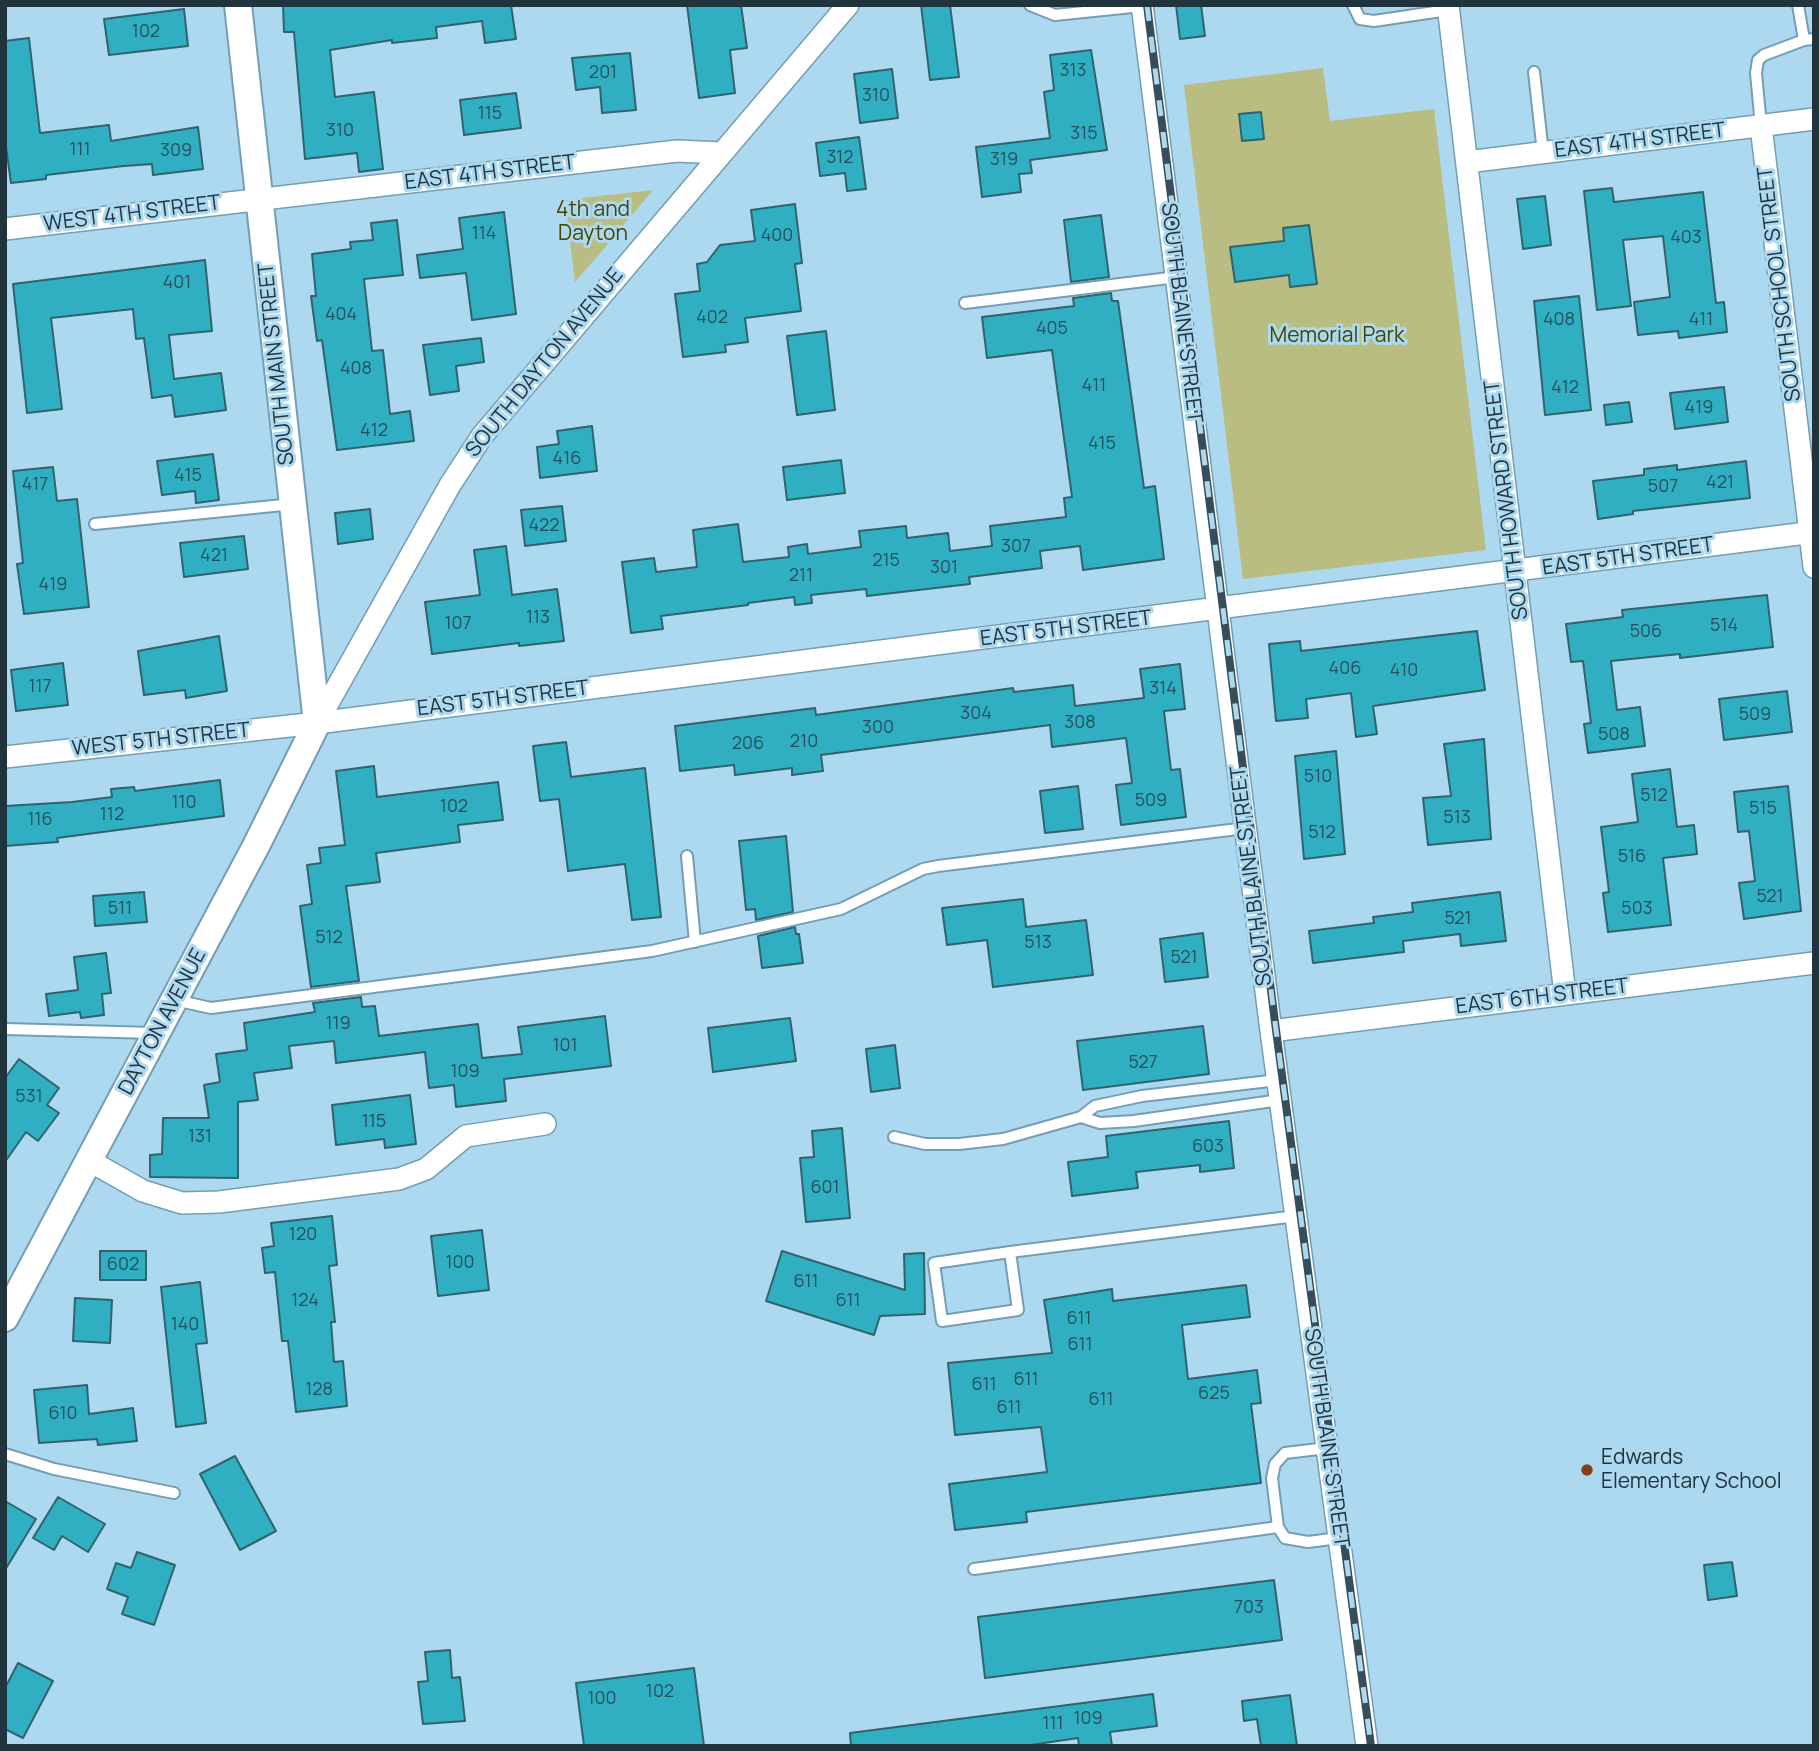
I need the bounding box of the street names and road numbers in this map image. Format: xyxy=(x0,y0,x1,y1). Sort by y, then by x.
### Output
street label: EAST 4TH STREET xyxy=(1553,118,1727,164)
street label: EAST 4TH STREET xyxy=(403,150,577,196)
street label: SOUTH SCHOOL STREET xyxy=(1753,165,1807,403)
street label: WEST 4TH STREET xyxy=(42,191,222,237)
street label: SOUTH BLAINE STREET xyxy=(1155,202,1207,424)
street label: SOUTH MAIN STREET xyxy=(254,261,300,467)
street label: SOUTH DAYTON AVENUE xyxy=(461,263,629,463)
street label: SOUTH HOWARD STREET xyxy=(1480,379,1534,621)
street label: EAST 5TH STREET xyxy=(1541,532,1715,582)
street label: EAST 5TH STREET xyxy=(979,606,1153,652)
street label: EAST 5TH STREET xyxy=(416,676,590,722)
street label: WEST 5TH STREET xyxy=(71,718,251,762)
street label: SOUTH BLAINE STREET xyxy=(1226,765,1278,987)
street label: DAYTON AVENUE xyxy=(114,945,212,1099)
street label: EAST 6TH STREET xyxy=(1454,974,1630,1020)
street label: SOUTH BLAINE STREET xyxy=(1298,1327,1354,1549)

